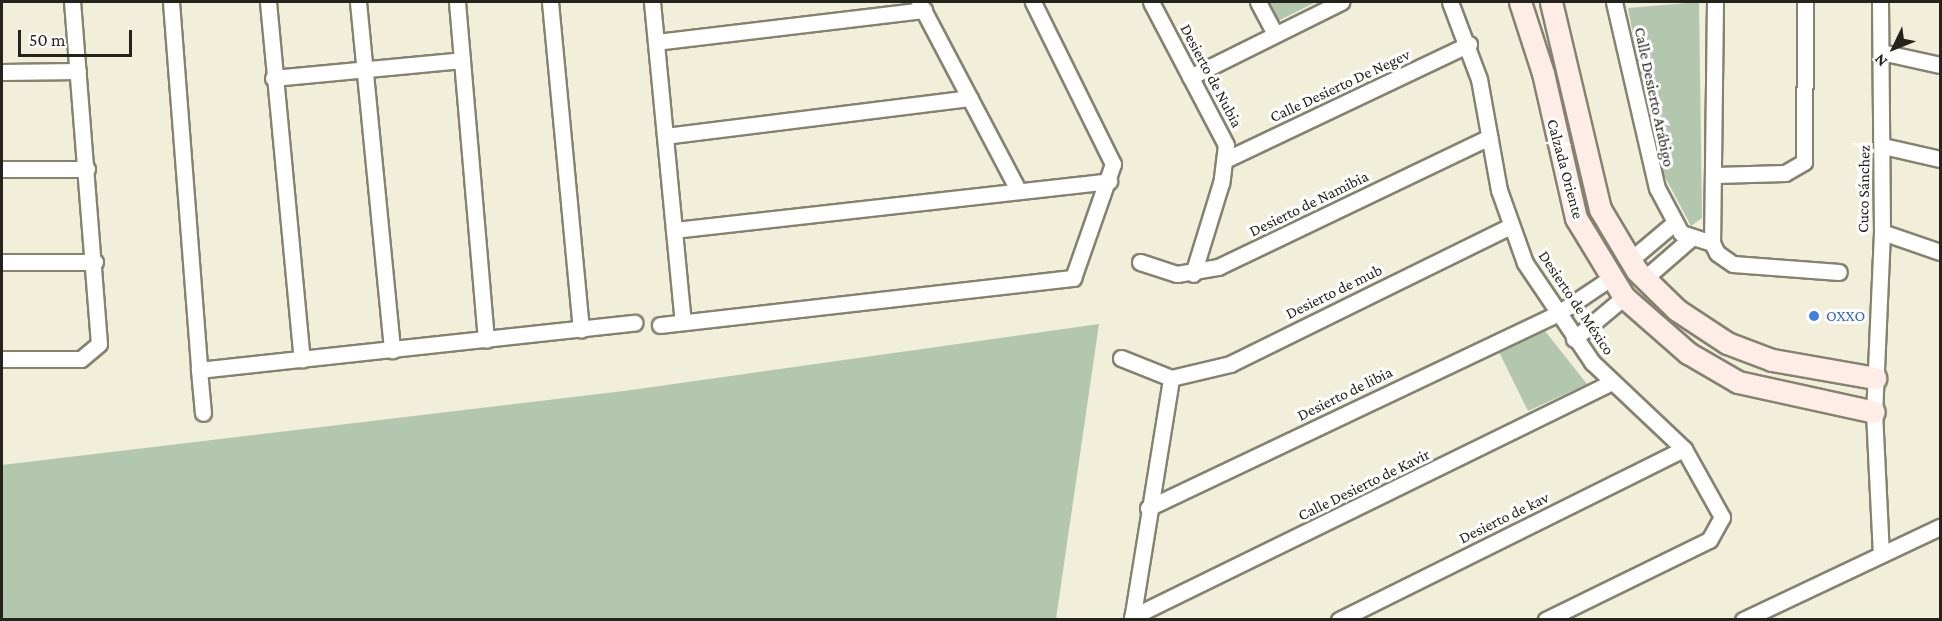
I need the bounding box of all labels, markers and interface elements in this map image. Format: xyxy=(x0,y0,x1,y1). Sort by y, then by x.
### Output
scale bar xyxy=(21,18,135,56)
north arrow xyxy=(1864,18,1924,78)
street label: Desierto de Nubia xyxy=(1176,21,1246,131)
street label: Calle Desierto Arábigo xyxy=(1630,26,1678,168)
text: 50 m xyxy=(29,30,66,50)
street label: Calle Desierto De Negev xyxy=(1267,45,1413,127)
text: N xyxy=(1871,51,1890,70)
street label: Calzada Oriente xyxy=(1542,117,1588,221)
street label: Cuco Sánchez xyxy=(1854,145,1874,233)
street label: Desierto de Namibia xyxy=(1246,167,1372,241)
street label: Desierto de México xyxy=(1534,247,1618,359)
street label: Desierto de mub xyxy=(1283,260,1385,324)
place label: OXXO xyxy=(1826,306,1865,326)
marker: OXXO xyxy=(1807,309,1821,323)
street label: Desierto de libia xyxy=(1294,363,1396,425)
street label: Calle Desierto de Kavir xyxy=(1295,445,1433,525)
street label: Desierto de kav xyxy=(1456,488,1552,548)

